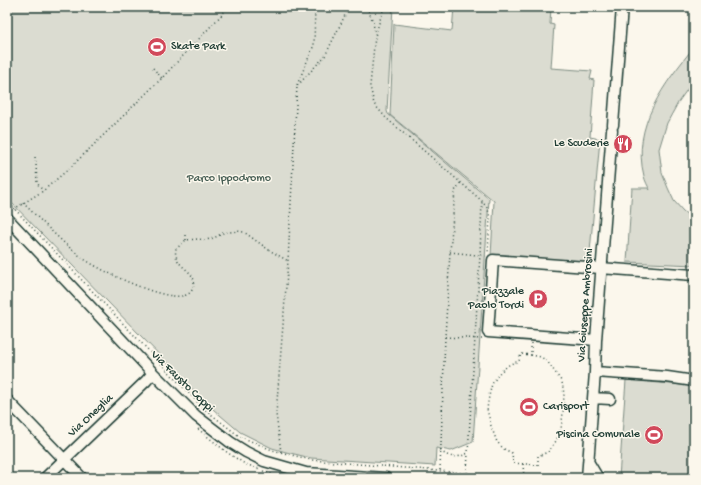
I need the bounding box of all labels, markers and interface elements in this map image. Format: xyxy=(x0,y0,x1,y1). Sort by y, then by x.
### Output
sports icon: Skate Park xyxy=(146,36,168,58)
place label: Skate Park xyxy=(171,40,227,54)
restaurant icon: Le Scuderie xyxy=(612,133,634,155)
place label: Le Scuderie xyxy=(554,137,610,151)
park label: Parco Ippodromo xyxy=(186,172,271,186)
street label: Via Giuseppe Ambrosini xyxy=(575,247,597,363)
place label: Piazzale Paolo Tordi xyxy=(467,285,525,313)
parking icon: Piazzale Paolo Tordi xyxy=(527,288,549,310)
street label: Via Fausto Coppi xyxy=(147,348,217,416)
street label: Via Oneglia xyxy=(65,391,117,441)
sports icon: Carisport xyxy=(518,396,540,418)
place label: Carisport xyxy=(543,400,590,414)
sports icon: Piscina Comunale xyxy=(643,424,665,446)
place label: Piscina Comunale xyxy=(555,428,641,442)

